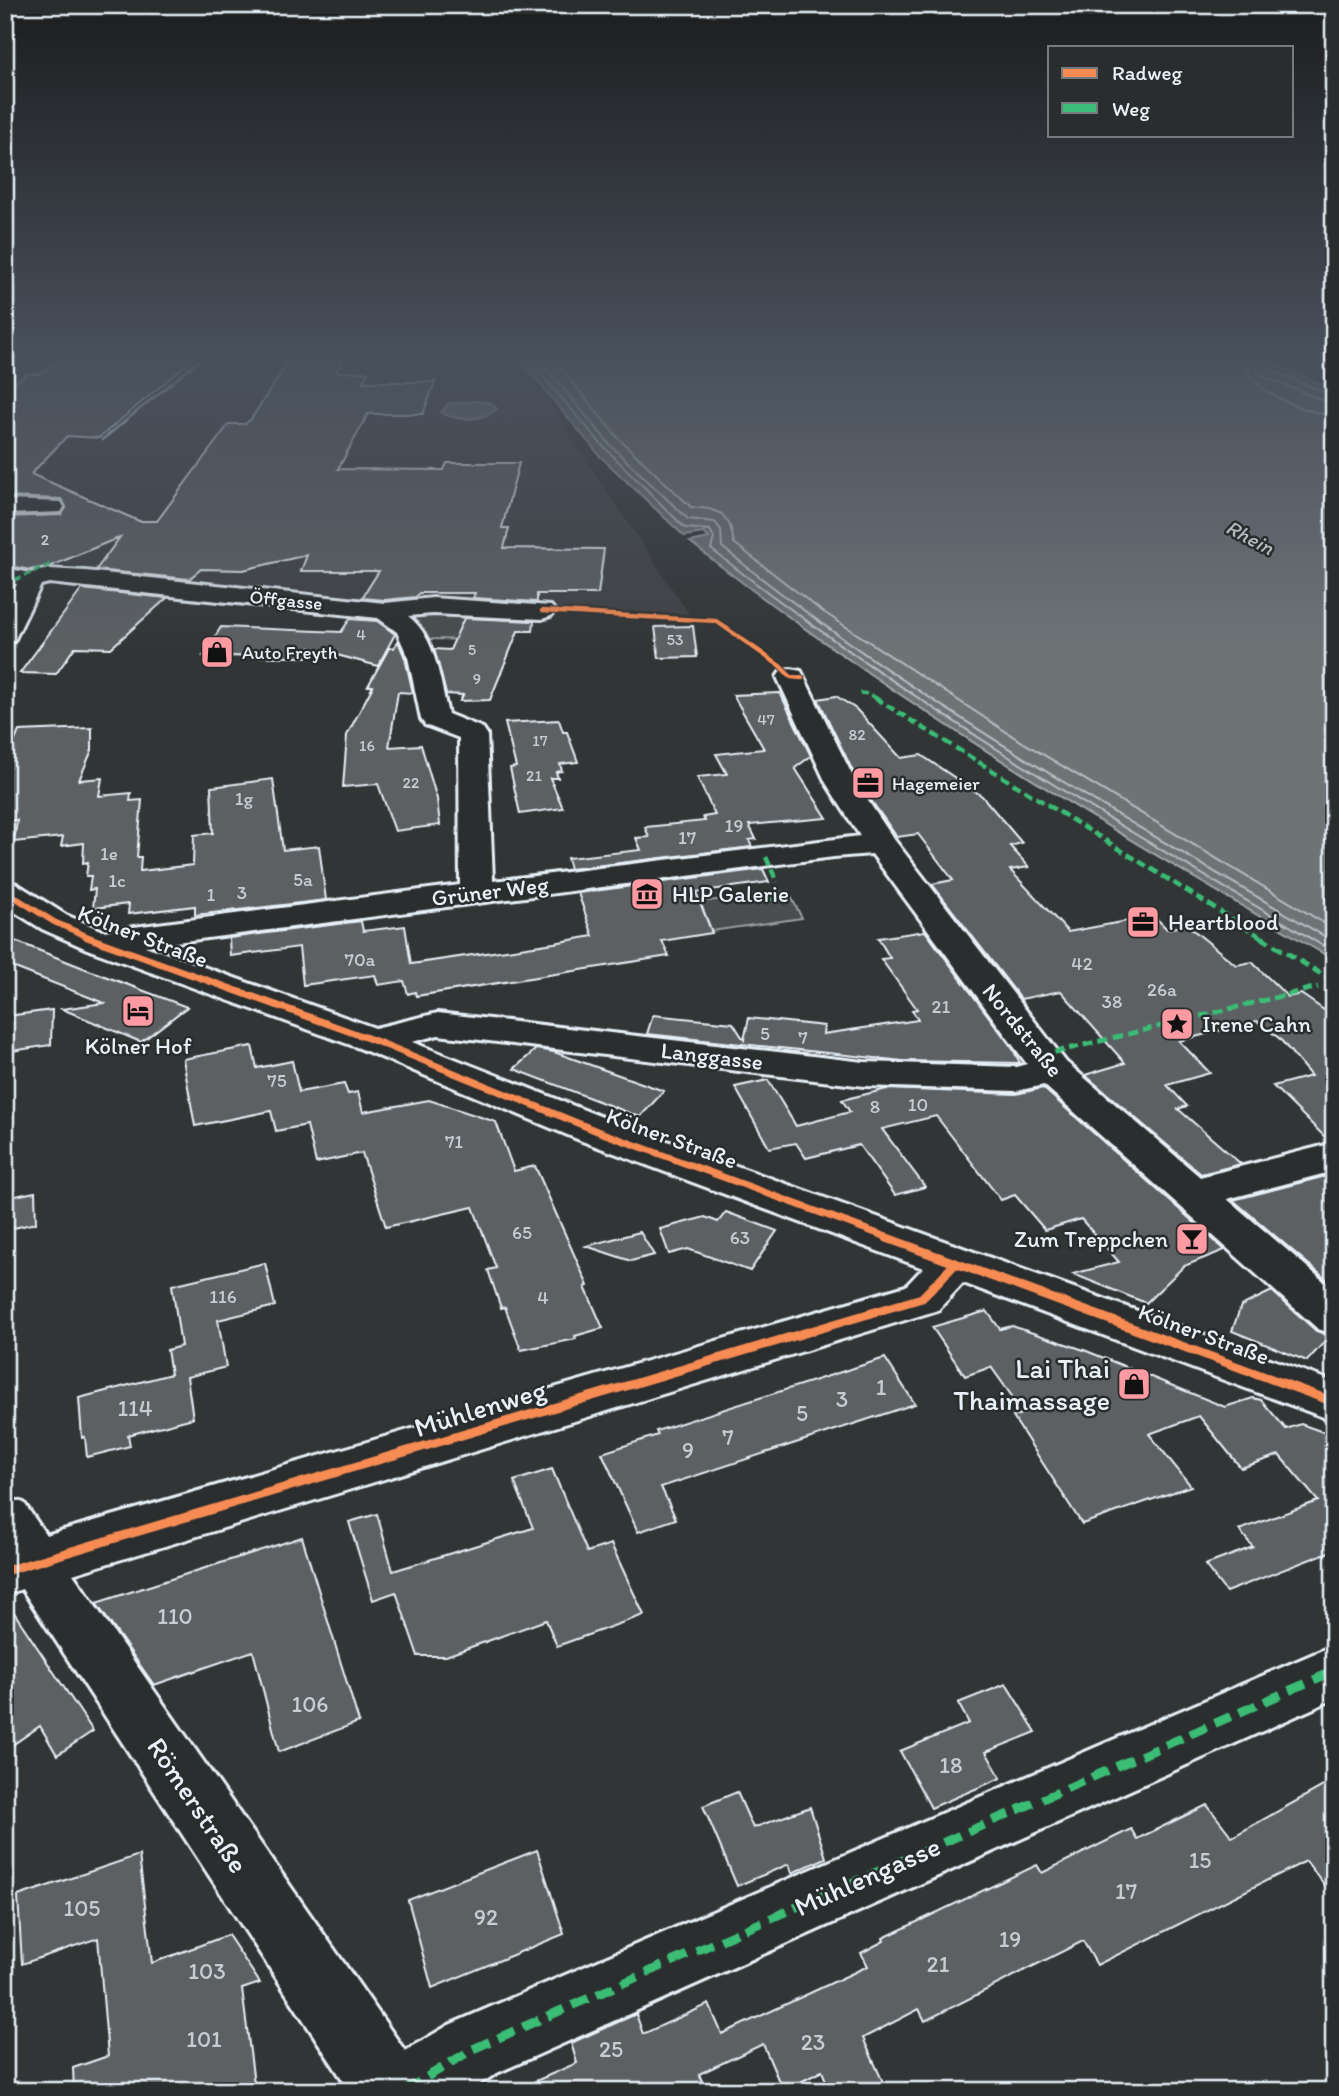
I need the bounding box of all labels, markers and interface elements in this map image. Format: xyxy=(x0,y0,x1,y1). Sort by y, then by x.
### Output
legend xyxy=(1048,46,1294,136)
text: Radweg xyxy=(1112,60,1182,85)
text: Weg xyxy=(1112,96,1150,121)
water label: Rhein xyxy=(1222,514,1279,560)
house number: 2 xyxy=(41,530,50,549)
street label: Öffgasse xyxy=(248,585,324,615)
house number: 4 xyxy=(356,625,366,644)
house number: 53 xyxy=(666,630,684,649)
shop icon: Auto Freyth xyxy=(198,633,236,671)
house number: 5 xyxy=(468,640,476,659)
place label: Auto Freyth xyxy=(242,641,338,664)
house number: 9 xyxy=(473,669,481,688)
house number: 47 xyxy=(757,710,775,729)
house number: 82 xyxy=(848,725,866,744)
house number: 17 xyxy=(532,731,548,750)
house number: 16 xyxy=(359,736,375,755)
office icon: Hagemeier xyxy=(849,764,887,802)
house number: 21 xyxy=(526,766,542,785)
place label: Hagemeier xyxy=(892,772,980,795)
house number: 22 xyxy=(403,773,420,792)
house number: 1g xyxy=(235,787,254,810)
house number: 19 xyxy=(725,814,743,837)
house number: 17 xyxy=(678,826,696,849)
house number: 1e xyxy=(100,842,118,865)
house number: 5a xyxy=(293,868,313,891)
house number: 1c xyxy=(108,869,126,892)
street label: Grüner Weg xyxy=(430,870,550,912)
museum icon: HLP Galerie xyxy=(628,875,666,913)
place label: HLP Galerie xyxy=(672,880,789,908)
house number: 3 xyxy=(237,881,247,904)
house number: 1 xyxy=(207,883,216,906)
street label: Kölner Straße xyxy=(74,898,212,974)
office icon: Heartblood xyxy=(1124,903,1162,941)
place label: Heartblood xyxy=(1168,908,1278,936)
house number: 70a xyxy=(344,948,376,971)
house number: 42 xyxy=(1071,952,1093,975)
street label: Nordstraße xyxy=(977,977,1069,1083)
house number: 26a xyxy=(1147,978,1177,1001)
house number: 38 xyxy=(1102,990,1122,1013)
hotel icon: Kölner Hof xyxy=(119,992,157,1030)
house number: 21 xyxy=(932,995,951,1018)
place icon: Irene Cahn xyxy=(1158,1005,1196,1043)
place label: Irene Cahn xyxy=(1202,1010,1311,1038)
house number: 5 xyxy=(760,1022,770,1045)
house number: 7 xyxy=(798,1026,808,1049)
place label: Kölner Hof xyxy=(85,1032,192,1060)
street label: Langgasse xyxy=(659,1036,765,1076)
house number: 75 xyxy=(267,1069,287,1092)
house number: 10 xyxy=(908,1093,928,1116)
house number: 8 xyxy=(870,1095,880,1118)
street label: Kölner Straße xyxy=(603,1101,741,1175)
house number: 71 xyxy=(445,1130,463,1153)
bar icon: Zum Treppchen xyxy=(1173,1220,1211,1258)
house number: 65 xyxy=(512,1221,532,1244)
place label: Zum Treppchen xyxy=(1014,1225,1168,1253)
house number: 63 xyxy=(730,1226,750,1249)
house number: 116 xyxy=(209,1285,237,1308)
house number: 4 xyxy=(537,1286,549,1309)
street label: Kölner Straße xyxy=(1135,1297,1273,1371)
place label: Lai Thai Thaimassage xyxy=(953,1351,1110,1417)
shop icon: Lai Thai Thaimassage xyxy=(1115,1365,1153,1403)
street label: Mühlenweg xyxy=(410,1372,551,1444)
house number: 1 xyxy=(876,1373,887,1401)
house number: 3 xyxy=(836,1385,848,1413)
house number: 114 xyxy=(117,1394,153,1422)
house number: 5 xyxy=(796,1399,808,1427)
house number: 7 xyxy=(722,1423,734,1451)
house number: 9 xyxy=(682,1436,694,1464)
house number: 110 xyxy=(157,1602,193,1630)
house number: 106 xyxy=(291,1690,329,1718)
street label: Römerstraße xyxy=(140,1731,256,1879)
house number: 18 xyxy=(939,1751,963,1779)
street label: Mühlengasse xyxy=(789,1829,945,1923)
house number: 15 xyxy=(1189,1846,1211,1874)
house number: 17 xyxy=(1115,1877,1137,1905)
house number: 105 xyxy=(64,1894,100,1922)
house number: 92 xyxy=(474,1903,498,1931)
house number: 19 xyxy=(999,1925,1021,1953)
house number: 21 xyxy=(927,1950,950,1978)
house number: 103 xyxy=(188,1957,226,1985)
house number: 101 xyxy=(186,2025,222,2053)
house number: 23 xyxy=(801,2028,825,2056)
house number: 25 xyxy=(599,2035,623,2063)

